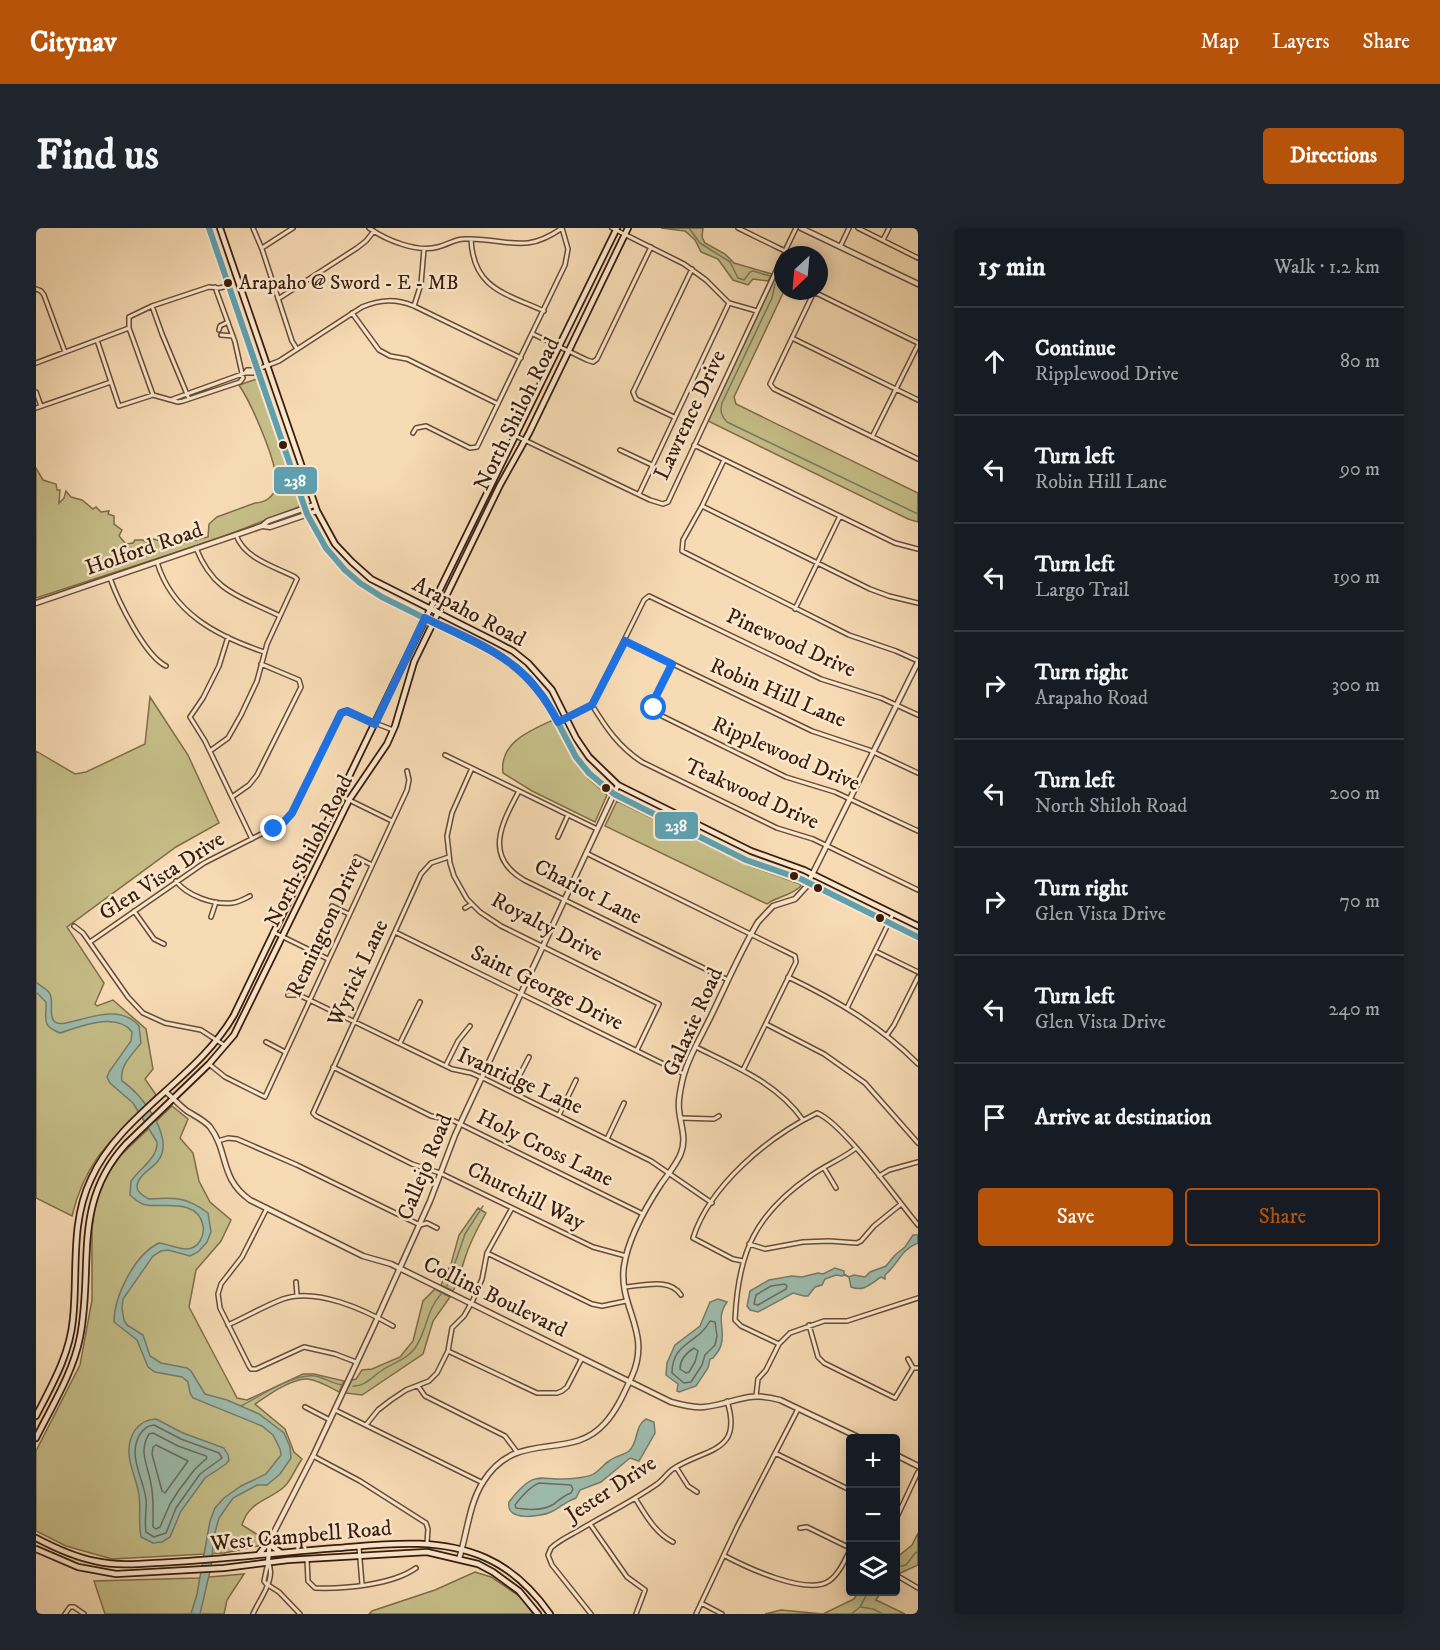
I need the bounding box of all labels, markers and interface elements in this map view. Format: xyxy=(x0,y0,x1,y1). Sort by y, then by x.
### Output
text: Citynav xyxy=(30,25,117,60)
text: Map xyxy=(1200,29,1239,55)
text: Layers xyxy=(1272,29,1330,55)
text: Share xyxy=(1363,29,1410,55)
button: Directions xyxy=(1263,128,1404,184)
text: Find us xyxy=(36,130,159,182)
north arrow xyxy=(774,246,828,300)
text: 15 min xyxy=(978,251,1046,284)
text: Walk · 1.2 km xyxy=(1274,255,1380,280)
place label: Arapaho @ Sword - E - MB xyxy=(239,271,459,296)
marker: Arapaho @ Sword - E - MB xyxy=(222,277,234,289)
street label: North Shiloh Road xyxy=(468,333,566,495)
text: Continue xyxy=(1035,335,1116,362)
icon: ahead xyxy=(978,345,1011,378)
street label: Lawrence Drive xyxy=(648,346,732,484)
text: 80 m xyxy=(1340,349,1380,374)
text: Ripplewood Drive xyxy=(1035,362,1179,387)
unlabelled marker xyxy=(277,439,289,451)
text: Turn left xyxy=(1035,443,1115,470)
icon: left xyxy=(978,453,1011,486)
text: 90 m xyxy=(1340,457,1380,482)
line badge: 238 xyxy=(273,466,318,495)
text: Robin Hill Lane xyxy=(1035,470,1167,495)
text: 238 xyxy=(284,471,306,491)
street label: Holford Road xyxy=(82,516,206,582)
text: Turn left xyxy=(1035,551,1115,578)
icon: left xyxy=(978,561,1011,594)
text: 190 m xyxy=(1333,565,1380,590)
street label: Arapaho Road xyxy=(408,571,530,653)
text: Largo Trail xyxy=(1035,578,1129,603)
street label: Pinewood Drive xyxy=(722,602,860,684)
street label: Robin Hill Lane xyxy=(706,652,850,734)
text: Turn right xyxy=(1035,659,1128,686)
icon: right xyxy=(978,669,1011,702)
text: 300 m xyxy=(1332,673,1380,698)
text: Arapaho Road xyxy=(1035,686,1148,711)
route start xyxy=(640,694,666,720)
street label: Ripplewood Drive xyxy=(708,711,864,797)
street label: Teakwood Drive xyxy=(681,752,823,836)
text: Turn left xyxy=(1035,767,1115,794)
street label: North Shiloh Road xyxy=(259,770,359,932)
icon: left xyxy=(978,777,1011,810)
text: 200 m xyxy=(1329,781,1380,806)
unlabelled marker xyxy=(600,782,612,794)
text: North Shiloh Road xyxy=(1035,794,1187,819)
line badge: 238 xyxy=(654,811,699,840)
route end xyxy=(260,815,286,841)
text: 238 xyxy=(665,816,687,836)
street label: Glen Vista Drive xyxy=(94,825,230,927)
street label: Remington Drive xyxy=(281,853,369,1001)
street label: Chariot Lane xyxy=(529,853,647,931)
unlabelled marker xyxy=(788,870,800,882)
text: Turn right xyxy=(1035,875,1128,902)
unlabelled marker xyxy=(812,882,824,894)
icon: right xyxy=(978,885,1011,918)
street label: Royalty Drive xyxy=(486,886,608,968)
text: 70 m xyxy=(1339,889,1380,914)
text: Glen Vista Drive xyxy=(1035,902,1166,927)
unlabelled marker xyxy=(874,912,886,924)
street label: Wyrick Lane xyxy=(321,915,394,1032)
street label: Saint George Drive xyxy=(466,939,628,1037)
street label: Galaxie Road xyxy=(657,963,729,1081)
text: Turn left xyxy=(1035,983,1115,1010)
icon: left xyxy=(978,993,1011,1026)
text: 240 m xyxy=(1329,997,1380,1022)
text: Glen Vista Drive xyxy=(1035,1010,1166,1035)
street label: Ivanridge Lane xyxy=(453,1041,587,1121)
icon: arrive xyxy=(978,1101,1011,1134)
street label: Holy Cross Lane xyxy=(472,1103,618,1193)
text: Arrive at destination xyxy=(1035,1104,1212,1131)
street label: Callejo Road xyxy=(391,1110,459,1224)
street label: Churchill Way xyxy=(463,1156,590,1236)
button: Save xyxy=(978,1188,1173,1246)
button: Share xyxy=(1185,1188,1380,1246)
street label: Collins Boulevard xyxy=(419,1251,571,1343)
map controls xyxy=(846,1434,900,1596)
button: + xyxy=(846,1434,900,1488)
street label: Jester Drive xyxy=(559,1450,661,1529)
button: − xyxy=(846,1488,900,1542)
street label: West Campbell Road xyxy=(208,1515,393,1557)
button: layers xyxy=(846,1542,900,1596)

